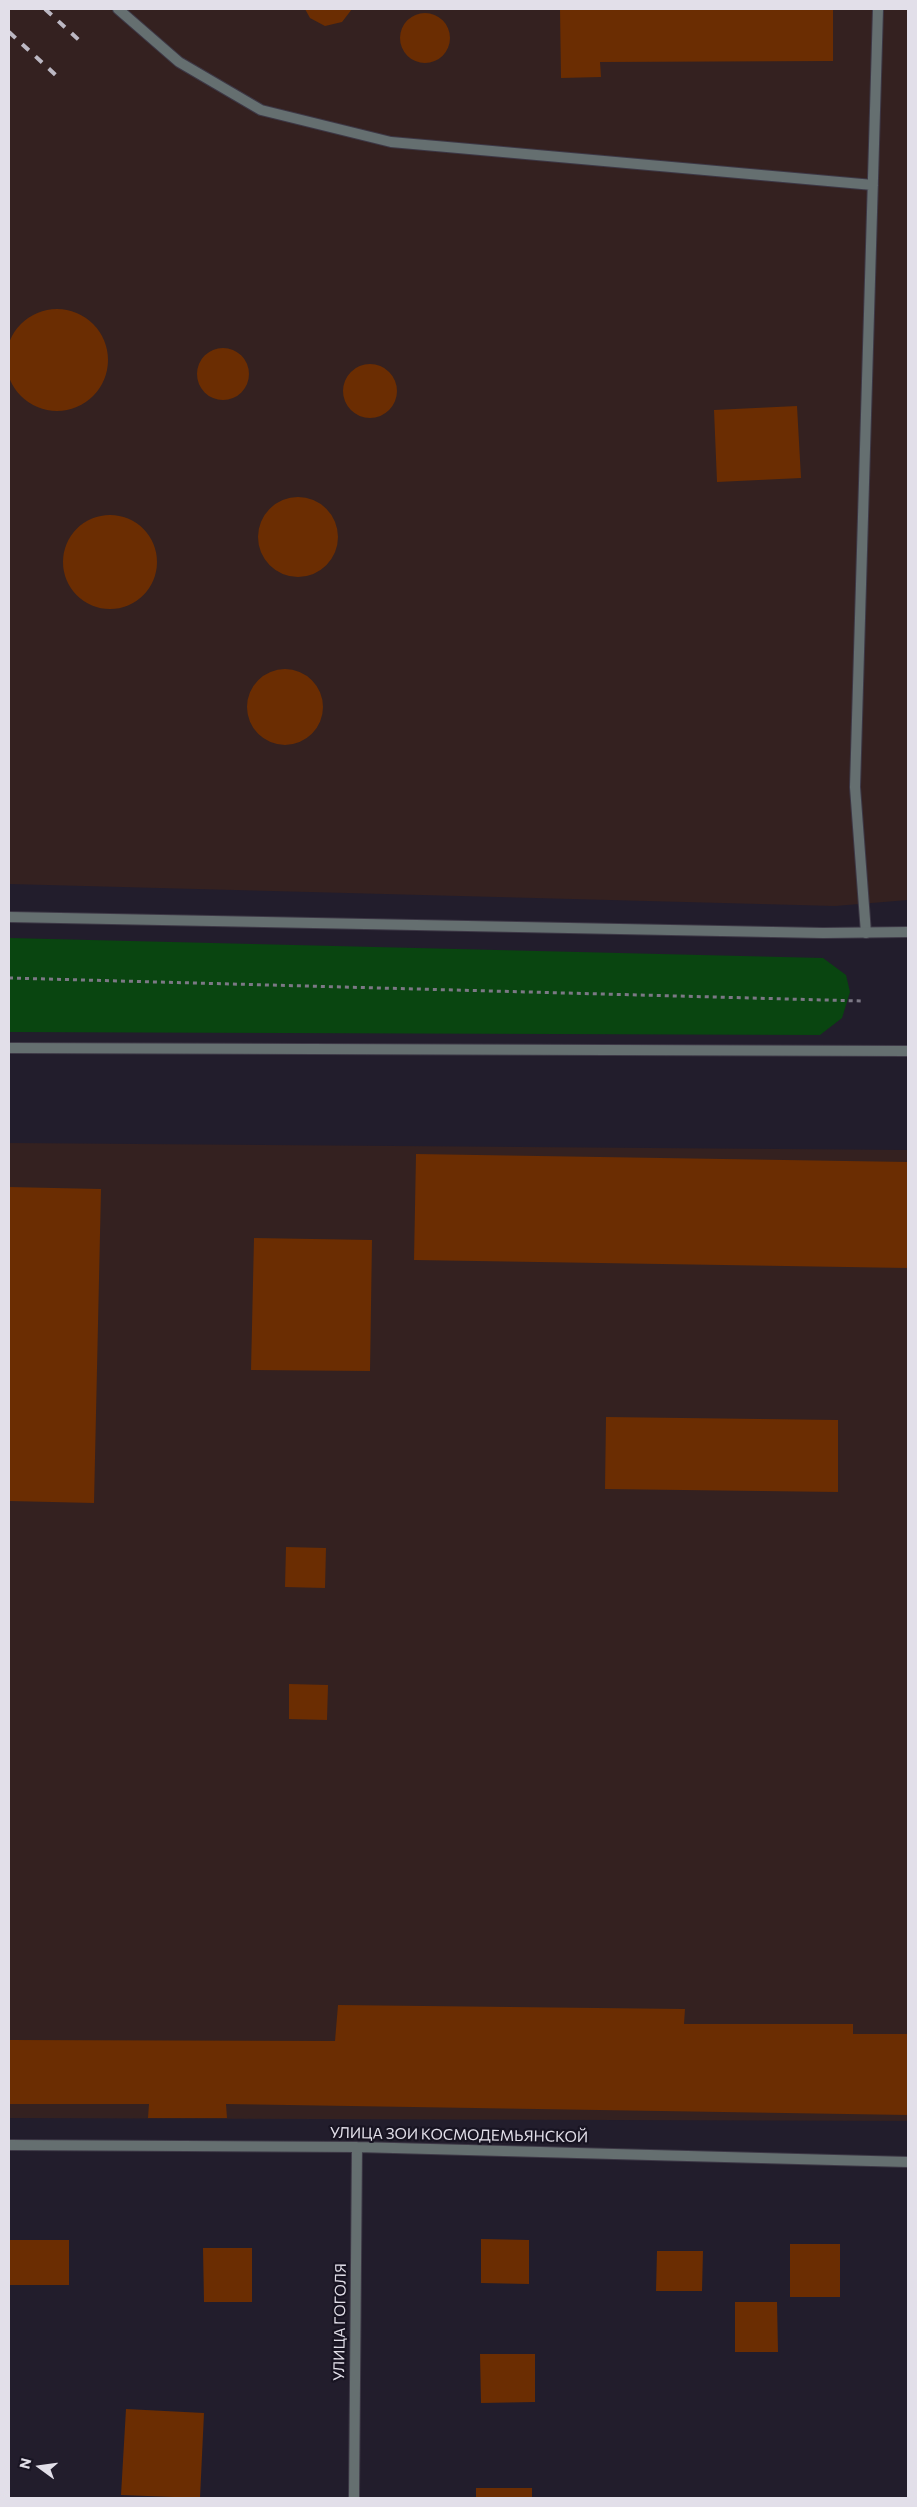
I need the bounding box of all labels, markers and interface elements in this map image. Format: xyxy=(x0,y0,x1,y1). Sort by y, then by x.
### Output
street label: УЛИЦА ЗОИ КОСМОДЕМЬЯНСКОЙ xyxy=(330,2124,588,2146)
street label: УЛИЦА ГОГОЛЯ xyxy=(330,2263,350,2381)
north arrow xyxy=(15,2442,65,2492)
text: N xyxy=(15,2456,34,2470)

